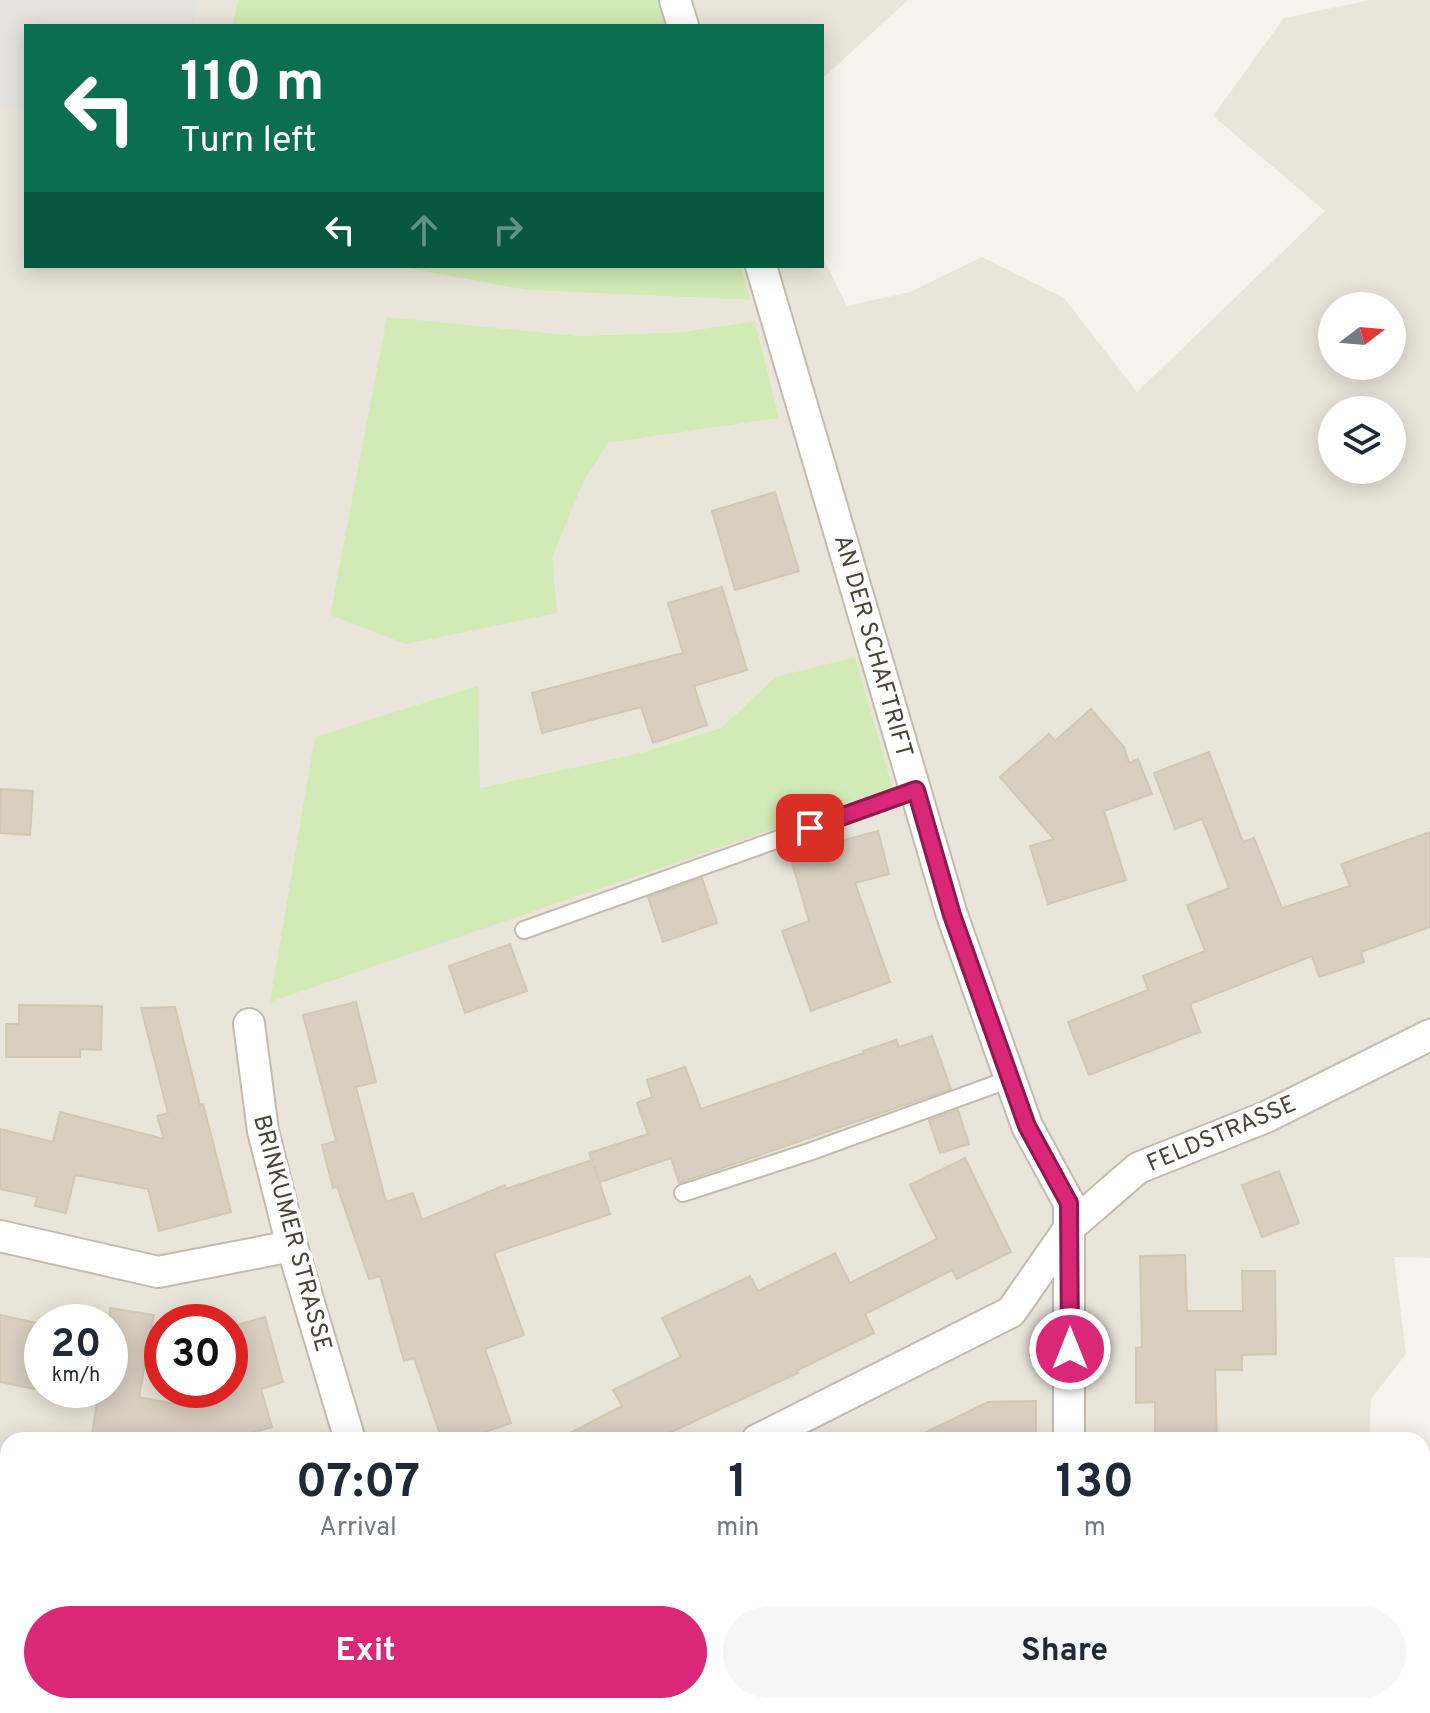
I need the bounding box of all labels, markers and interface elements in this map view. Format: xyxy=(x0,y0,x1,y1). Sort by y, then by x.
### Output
text: 110 m xyxy=(180,50,325,120)
icon: left xyxy=(48,56,152,160)
text: Turn left xyxy=(180,119,317,165)
icon: left xyxy=(318,208,362,252)
icon: ahead xyxy=(402,208,446,252)
icon: right xyxy=(486,208,530,252)
north arrow xyxy=(1318,292,1406,380)
map controls xyxy=(1318,292,1406,484)
button: layers xyxy=(1318,396,1406,484)
street label: AN DER SCHAFTRIFT xyxy=(826,532,918,761)
pin xyxy=(776,794,844,862)
icon: arrive xyxy=(788,806,832,850)
street label: FELDSTRASSE xyxy=(1142,1090,1301,1180)
street label: BRINKUMER STRASSE xyxy=(245,1112,337,1355)
speed limit sign: 30 xyxy=(144,1304,248,1408)
position arrow xyxy=(1028,1307,1112,1391)
text: 20 xyxy=(51,1321,101,1371)
text: km/h xyxy=(52,1363,100,1389)
text: 07:07 xyxy=(296,1454,420,1514)
text: 1 xyxy=(728,1454,747,1514)
text: 130 xyxy=(1055,1454,1134,1514)
text: Arrival xyxy=(319,1512,397,1545)
text: min xyxy=(716,1512,759,1545)
text: m xyxy=(1084,1512,1106,1545)
button: Exit xyxy=(24,1606,707,1698)
button: Share xyxy=(723,1606,1406,1698)

